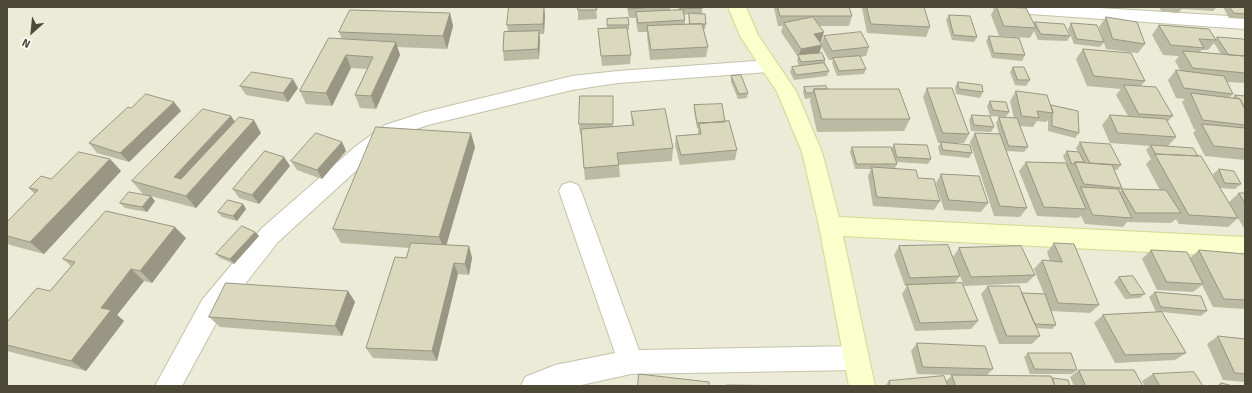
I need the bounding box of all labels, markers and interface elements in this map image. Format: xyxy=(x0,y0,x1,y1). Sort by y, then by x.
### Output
north arrow xyxy=(12,12,52,52)
text: N xyxy=(20,36,33,51)

